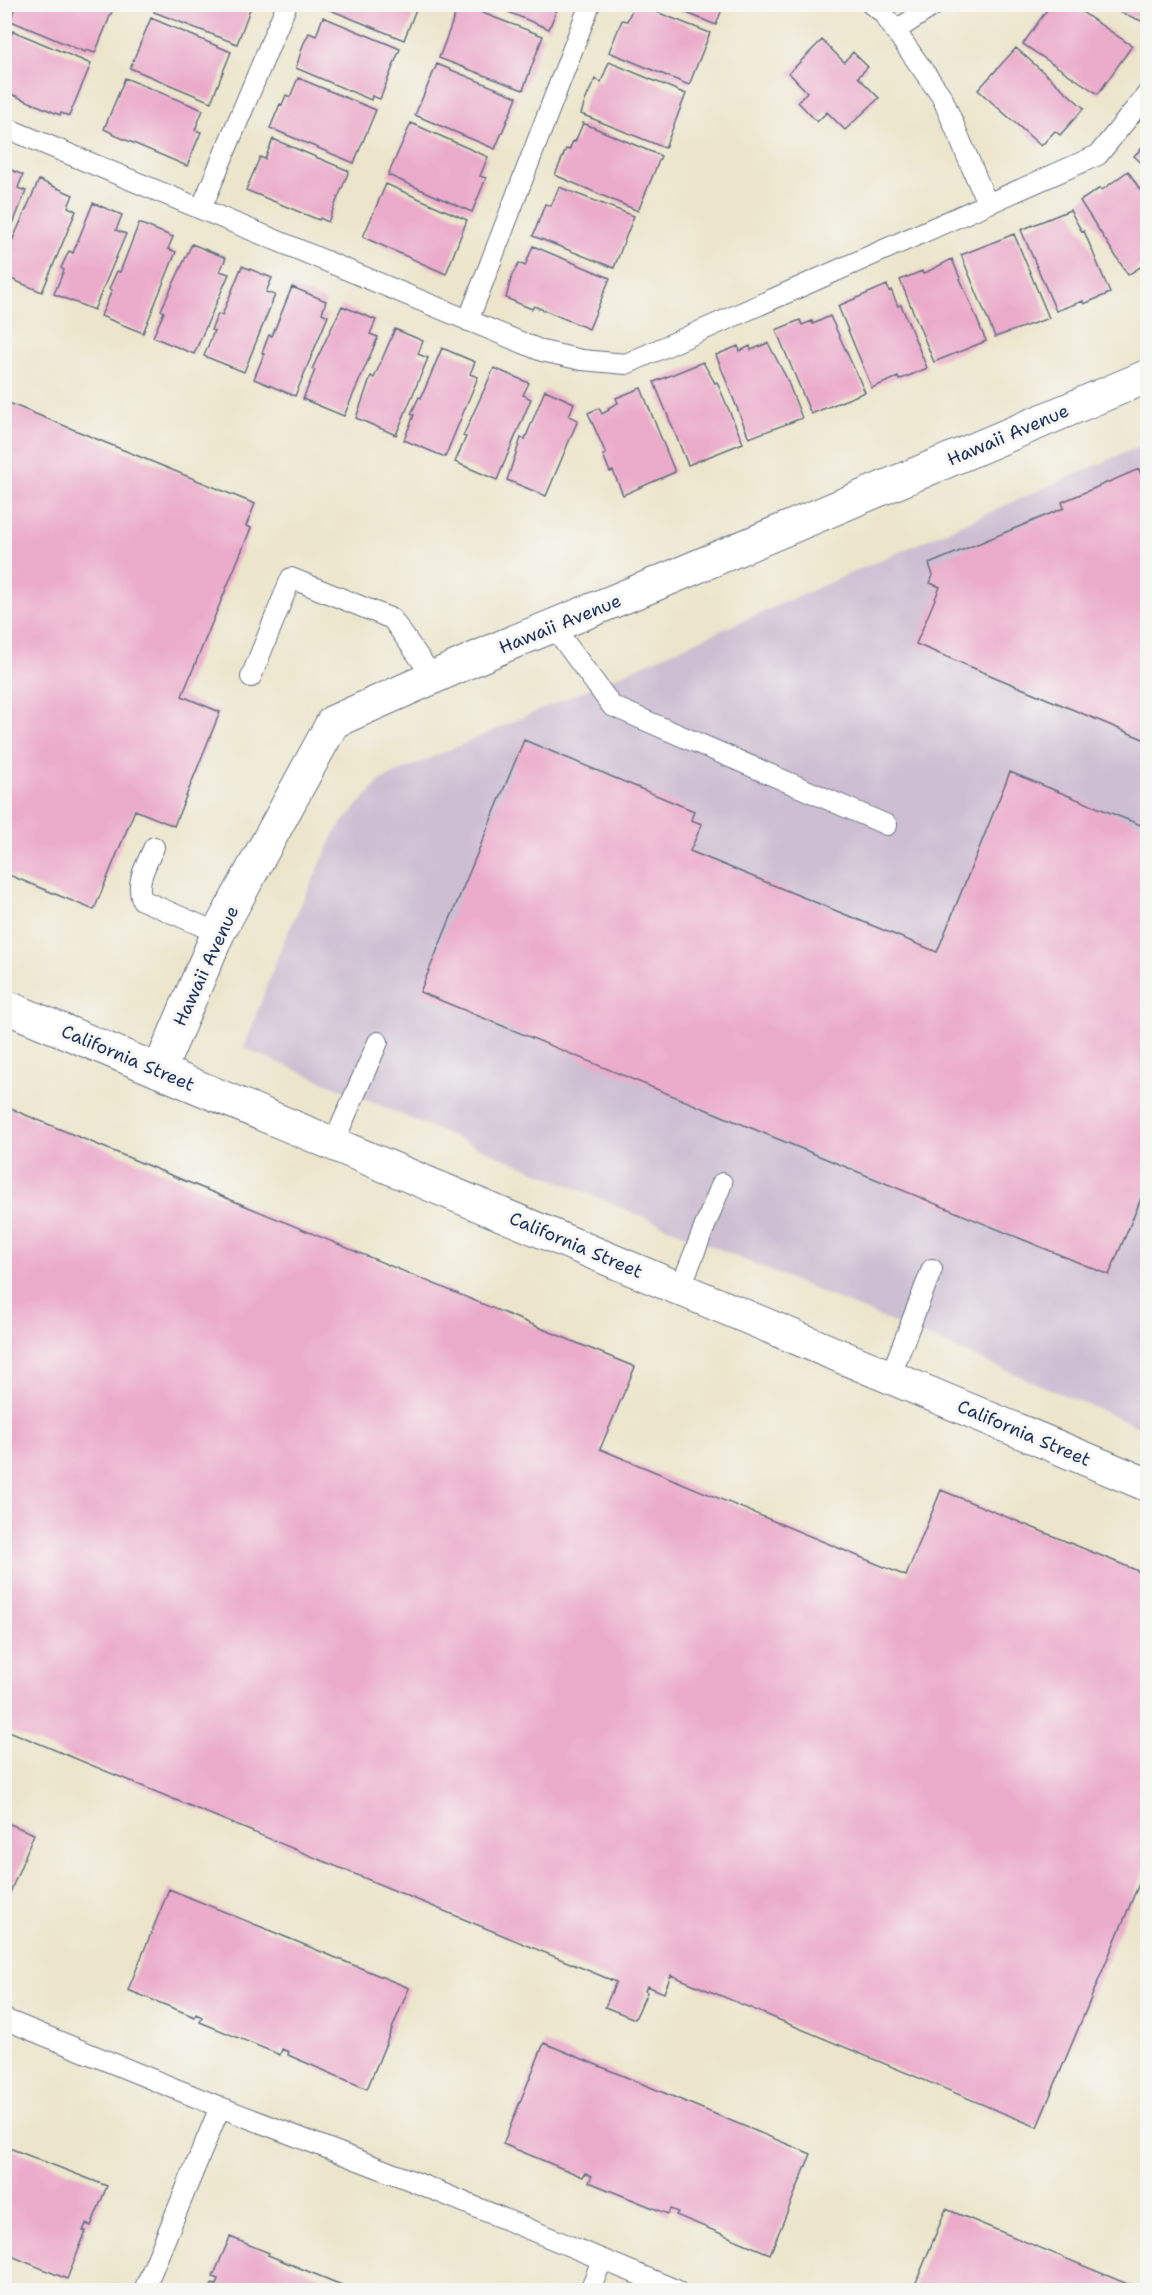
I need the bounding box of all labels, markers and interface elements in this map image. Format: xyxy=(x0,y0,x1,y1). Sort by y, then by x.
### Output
street label: Hawaii Avenue xyxy=(943,399,1073,471)
street label: Hawaii Avenue xyxy=(495,589,625,659)
street label: Hawaii Avenue xyxy=(168,902,244,1030)
street label: California Street xyxy=(58,1019,198,1097)
street label: California Street xyxy=(506,1206,646,1284)
street label: California Street xyxy=(954,1394,1094,1472)

